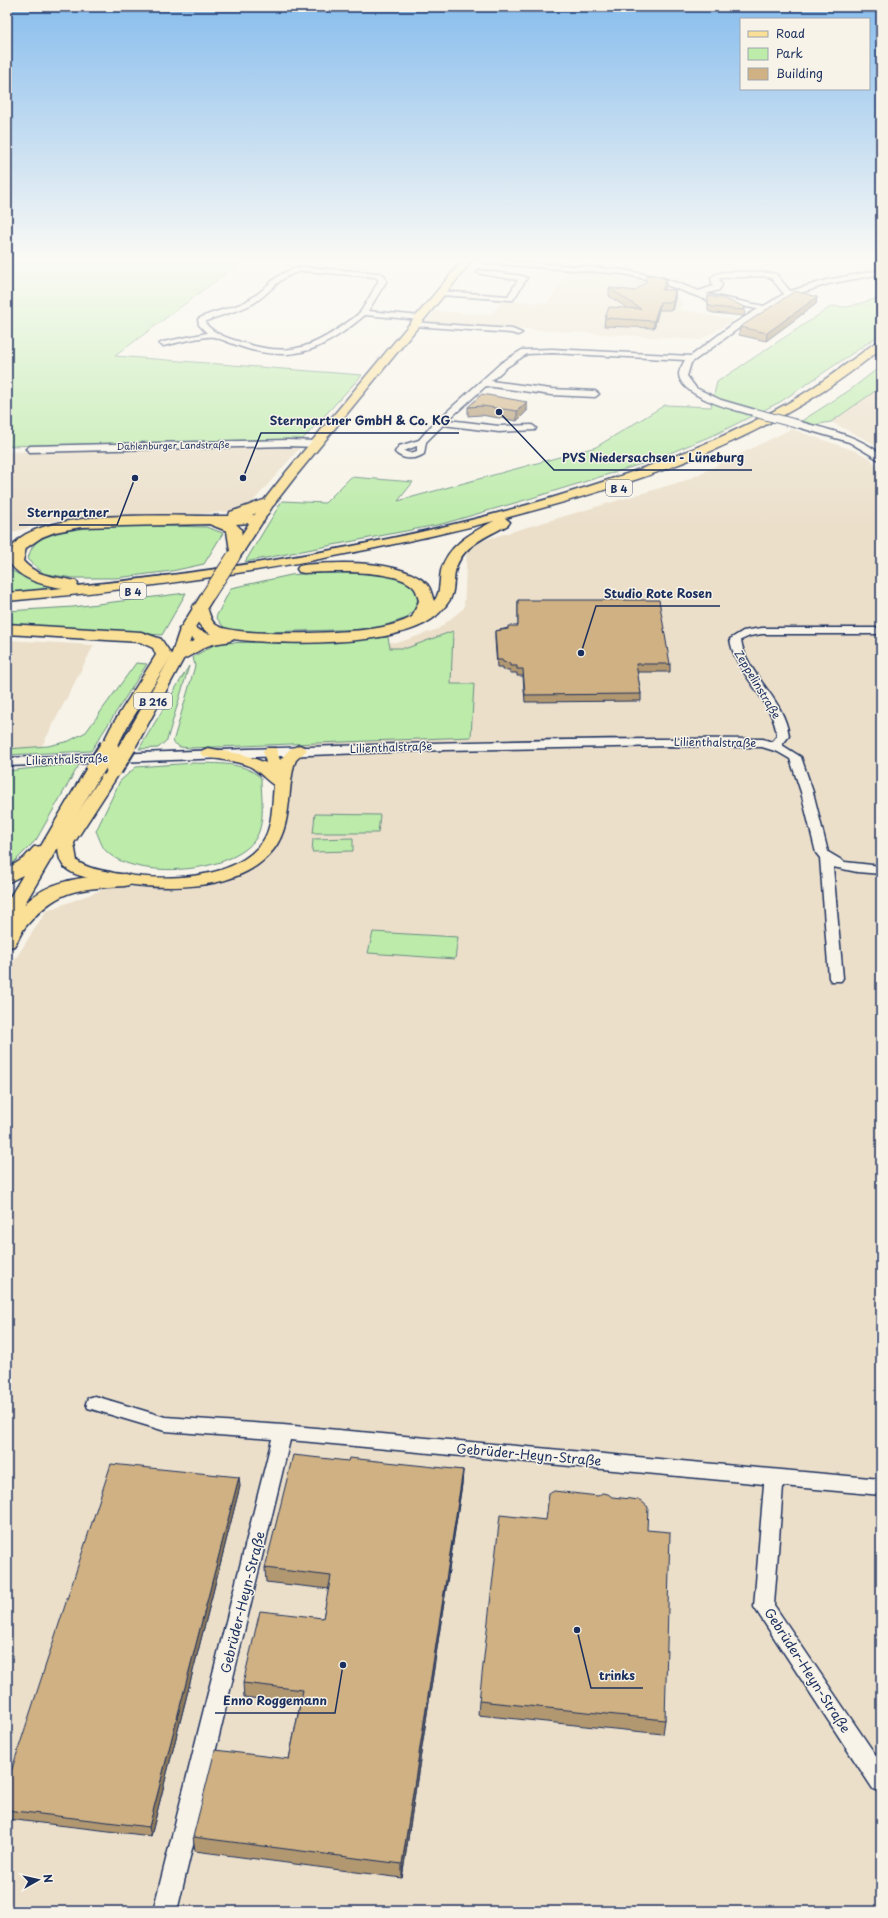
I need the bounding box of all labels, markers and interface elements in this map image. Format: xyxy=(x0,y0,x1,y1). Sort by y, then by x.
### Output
legend xyxy=(740,18,870,90)
text: Road xyxy=(776,24,805,42)
text: Park xyxy=(776,44,803,62)
text: Building xyxy=(776,64,823,82)
callout: Sternpartner GmbH & Co. KG xyxy=(261,409,459,433)
text: Sternpartner GmbH & Co. KG xyxy=(270,411,450,429)
street label: Dahlenburger Landstraße xyxy=(116,437,230,453)
callout: PVS Niedersachsen - Lüneburg xyxy=(554,446,752,470)
text: PVS Niedersachsen - Lüneburg xyxy=(562,448,744,466)
road number: B 4 xyxy=(606,480,632,496)
callout: Sternpartner xyxy=(19,501,117,525)
text: Sternpartner xyxy=(27,503,110,521)
callout: Studio Rote Rosen xyxy=(596,582,720,606)
road number: B 4 xyxy=(120,583,146,599)
text: Studio Rote Rosen xyxy=(604,584,712,602)
street label: Zeppelinstraße xyxy=(731,646,785,722)
road number: B 216 xyxy=(134,693,172,709)
street label: Lilienthalstraße xyxy=(674,733,756,751)
street label: Lilienthalstraße xyxy=(350,737,433,757)
street label: Lilienthalstraße xyxy=(26,749,109,769)
street label: Gebrüder-Heyn-Straße xyxy=(456,1438,602,1470)
street label: Gebrüder-Heyn-Straße xyxy=(215,1529,269,1675)
street label: Gebrüder-Heyn-Straße xyxy=(760,1604,856,1736)
callout: trinks xyxy=(591,1664,643,1688)
text: trinks xyxy=(599,1666,635,1684)
callout: Enno Roggemann xyxy=(215,1689,335,1713)
text: Enno Roggemann xyxy=(223,1691,327,1709)
north arrow xyxy=(18,1860,58,1900)
text: N xyxy=(39,1873,57,1884)

